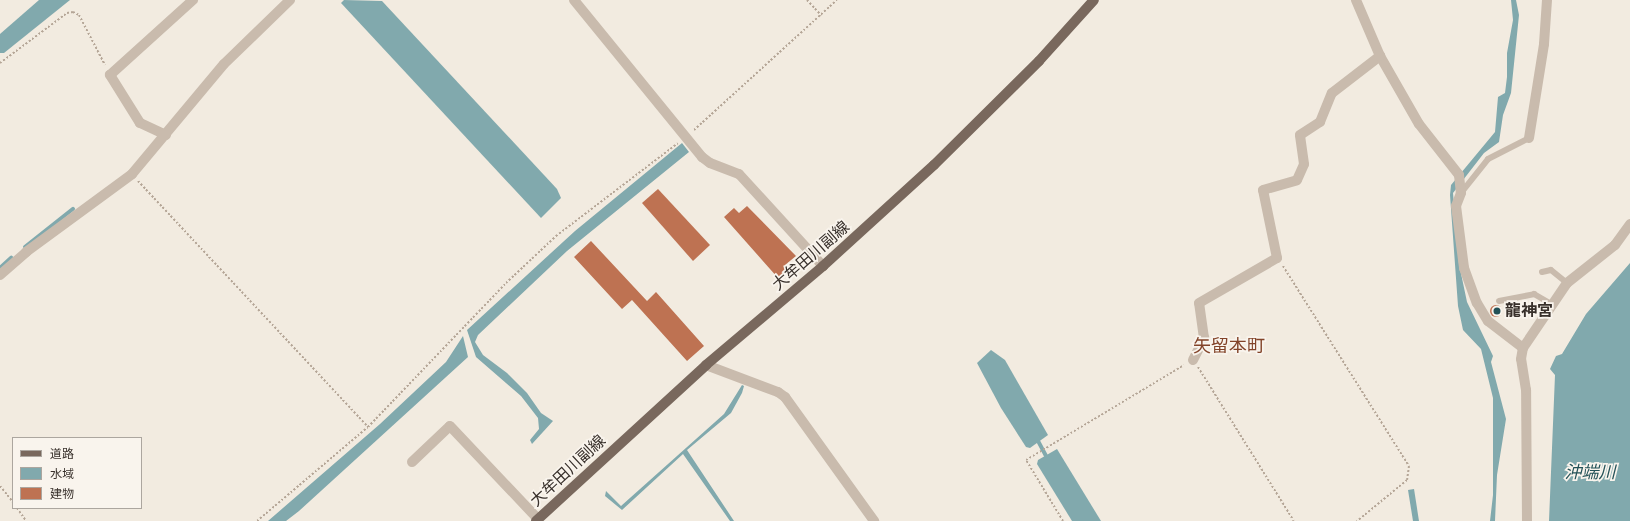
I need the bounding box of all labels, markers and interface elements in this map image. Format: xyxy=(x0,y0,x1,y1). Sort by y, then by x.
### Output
street label: 大牟田川副線 xyxy=(768,217,854,295)
place label: 龍神宮 xyxy=(1505,301,1553,321)
marker: 龍神宮 xyxy=(1492,306,1502,316)
district label: 矢留本町 xyxy=(1193,335,1265,357)
street label: 大牟田川副線 xyxy=(526,431,610,511)
legend xyxy=(12,437,142,509)
text: 道路 xyxy=(50,445,74,463)
water label: 沖端川 xyxy=(1565,463,1615,483)
text: 水域 xyxy=(50,465,74,483)
text: 建物 xyxy=(50,485,74,503)

